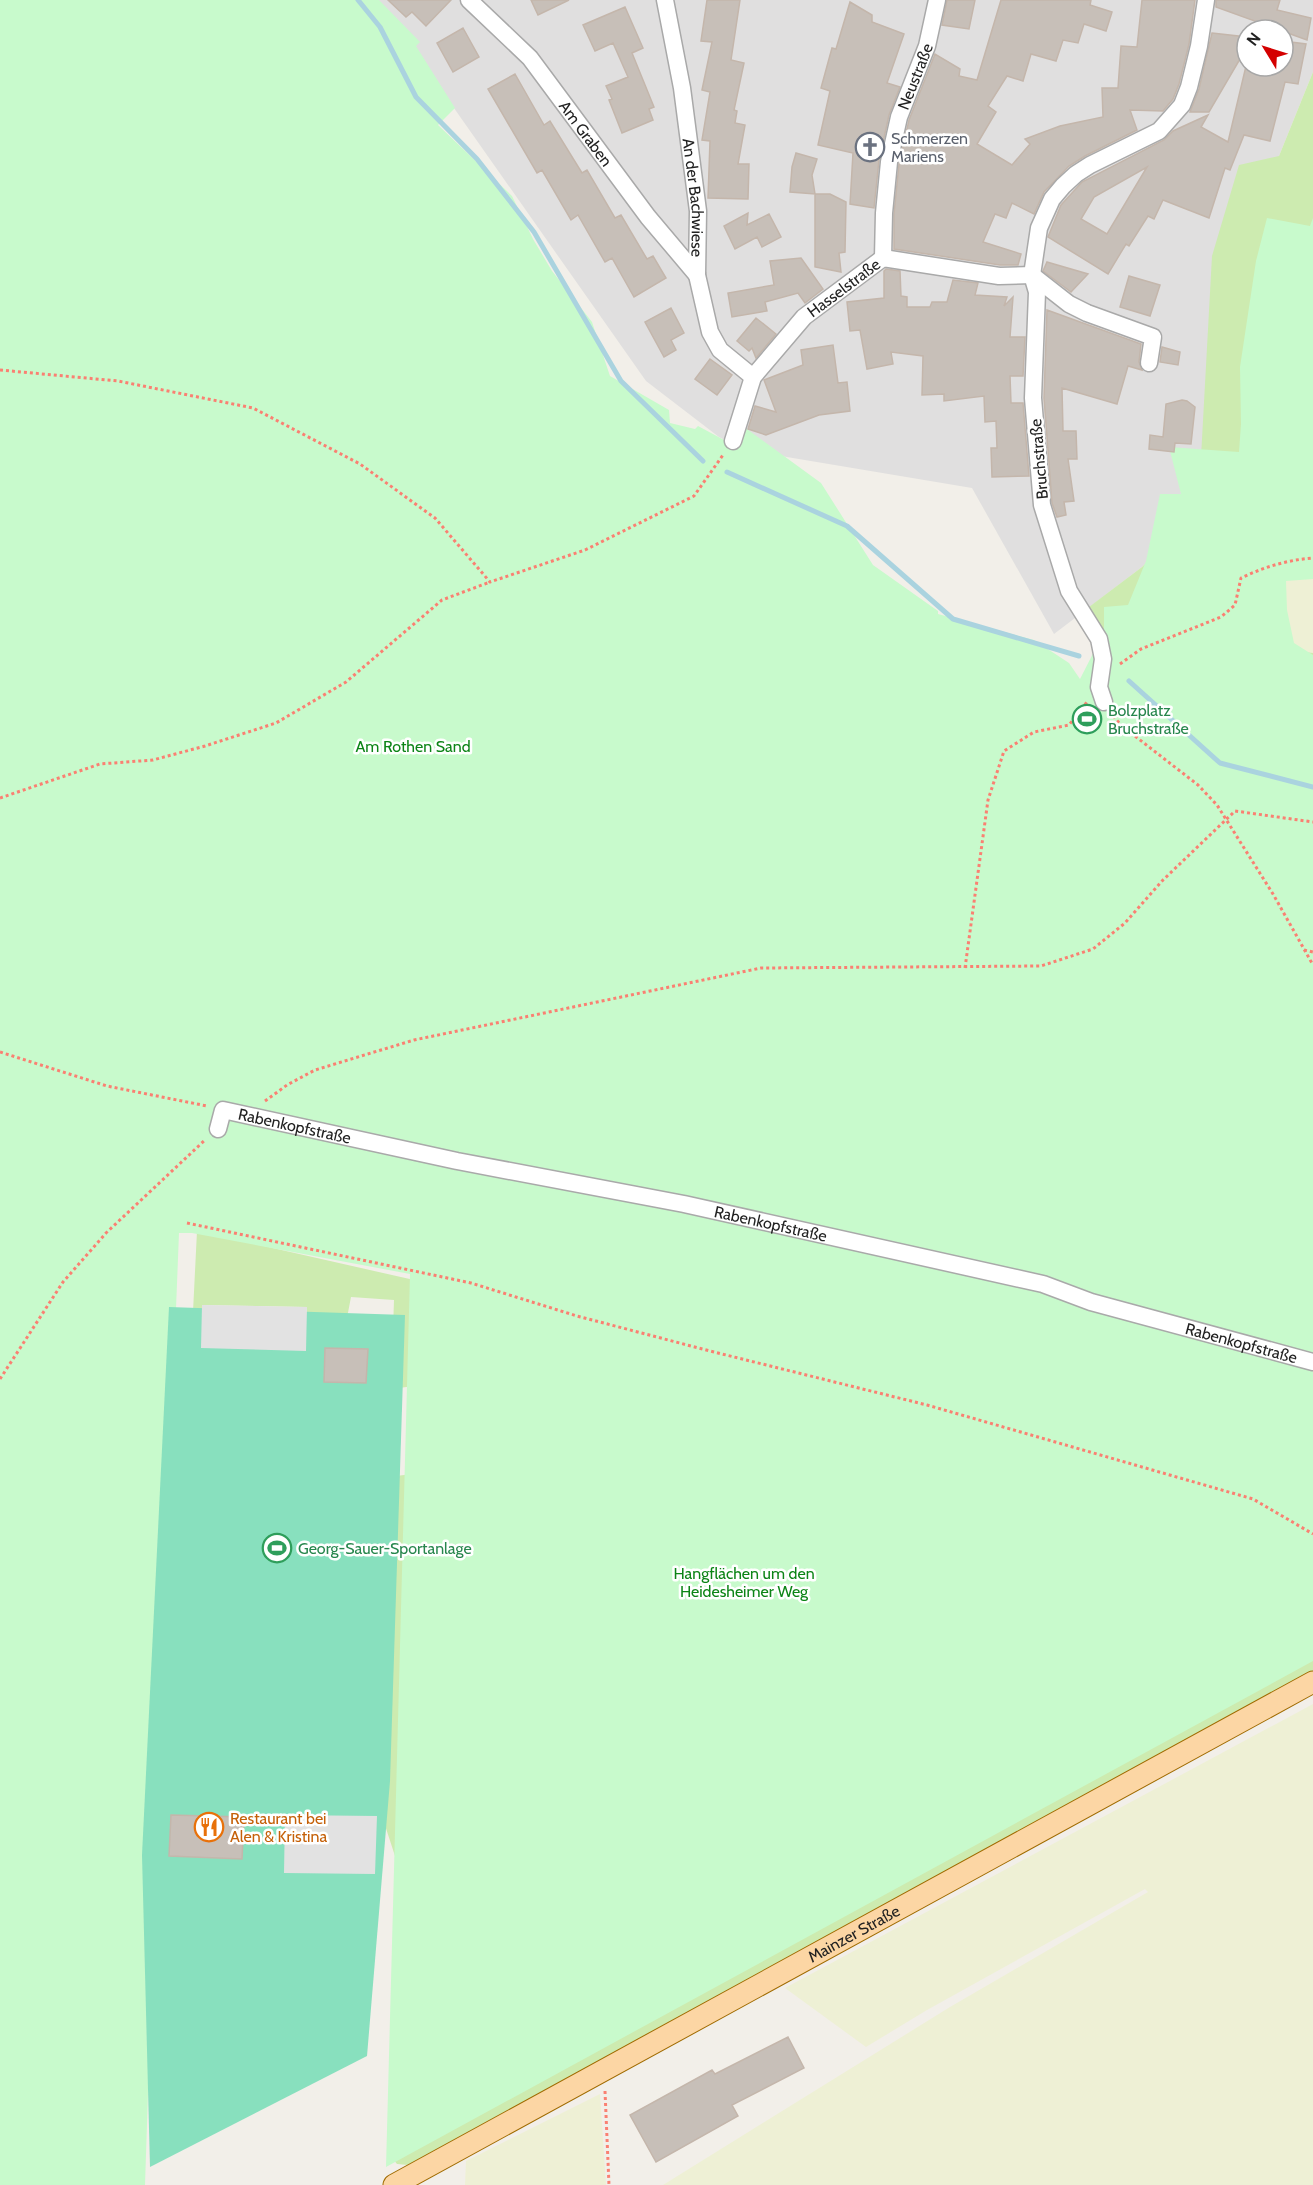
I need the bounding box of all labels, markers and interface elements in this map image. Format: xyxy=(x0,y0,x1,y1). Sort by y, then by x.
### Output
north arrow xyxy=(1235,18,1295,78)
text: N xyxy=(1243,29,1265,49)
street label: Neustraße xyxy=(893,41,937,112)
street label: Am Graben xyxy=(555,97,616,170)
place label: Schmerzen Mariens xyxy=(891,129,968,166)
church icon: Schmerzen Mariens xyxy=(854,131,886,163)
street label: An der Bachwiese xyxy=(679,137,708,257)
street label: Hasselstraße xyxy=(803,254,884,321)
street label: Bruchstraße xyxy=(1026,418,1052,500)
place label: Bolzplatz Bruchstraße xyxy=(1108,701,1189,738)
sports icon: Bolzplatz Bruchstraße xyxy=(1071,703,1103,735)
park label: Am Rothen Sand xyxy=(355,737,471,756)
street label: Rabenkopfstraße xyxy=(236,1104,353,1147)
street label: Rabenkopfstraße xyxy=(712,1202,829,1245)
street label: Rabenkopfstraße xyxy=(1183,1318,1299,1367)
sports icon: Georg-Sauer-Sportanlage xyxy=(261,1532,293,1564)
place label: Georg-Sauer-Sportanlage xyxy=(298,1539,472,1558)
park label: Hangflächen um den Heidesheimer Weg xyxy=(673,1564,815,1601)
place label: Restaurant bei Alen & Kristina xyxy=(230,1809,327,1846)
restaurant icon: Restaurant bei Alen & Kristina xyxy=(193,1811,225,1843)
street label: Mainzer Straße xyxy=(804,1901,903,1966)

